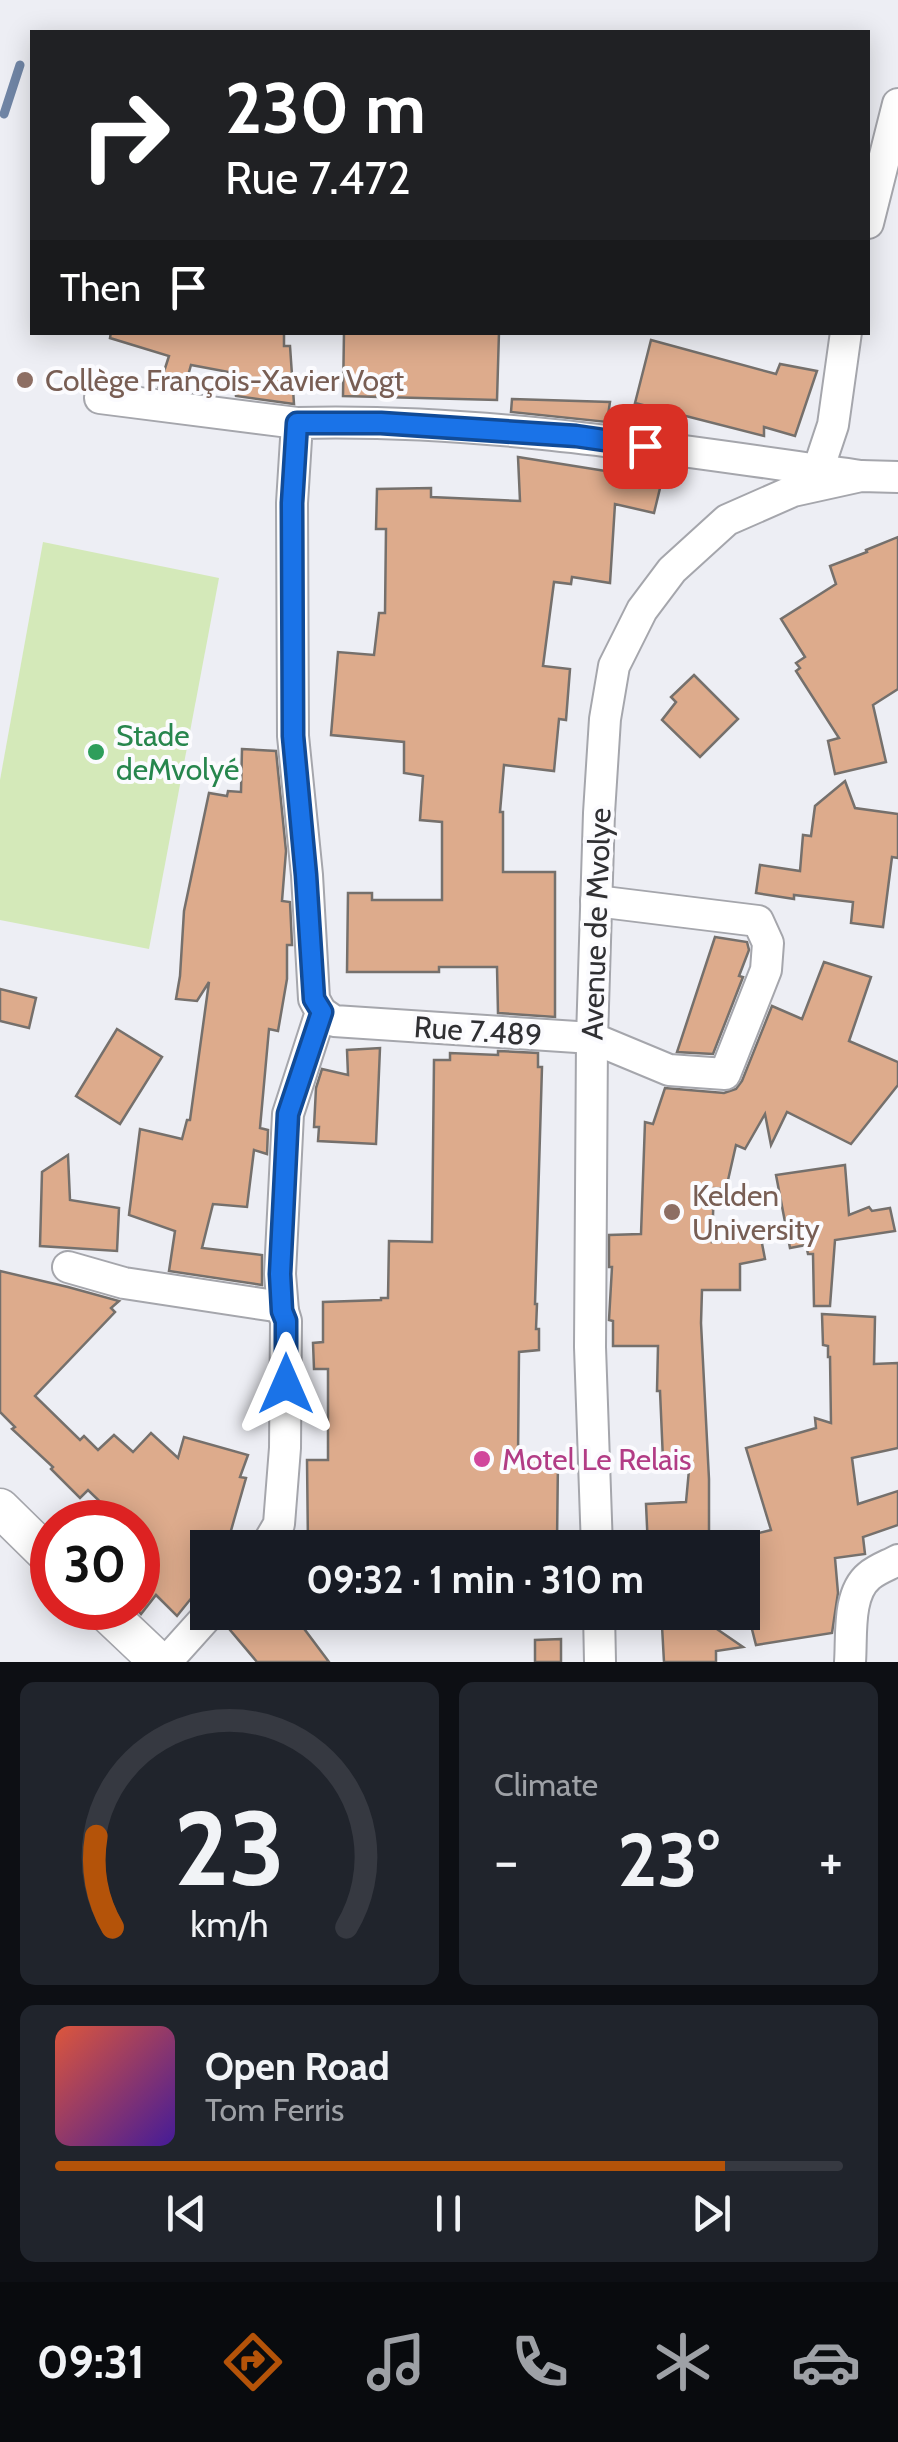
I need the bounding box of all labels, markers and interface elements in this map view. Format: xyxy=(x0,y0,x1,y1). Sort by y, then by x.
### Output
text: 230 m xyxy=(225,65,426,151)
icon: right xyxy=(60,70,190,200)
text: Rue 7.472 xyxy=(225,151,411,205)
icon: arrive xyxy=(161,260,216,315)
text: Then xyxy=(60,264,141,311)
place label: Collège François-Xavier Vogt xyxy=(45,362,404,399)
marker: Collège François-Xavier Vogt xyxy=(14,369,36,391)
pin xyxy=(603,404,688,489)
icon: arrive xyxy=(618,419,673,474)
place label: Stade deMvolyé xyxy=(116,717,239,788)
marker: Stade deMvolyé xyxy=(85,741,107,763)
street label: Avenue de Mvolye xyxy=(573,807,619,1041)
street label: Rue 7.489 xyxy=(413,1008,543,1054)
place label: Kelden University xyxy=(692,1177,820,1248)
marker: Kelden University xyxy=(661,1201,683,1223)
position arrow xyxy=(234,1332,338,1436)
place label: Motel Le Relais xyxy=(502,1441,691,1478)
marker: Motel Le Relais xyxy=(471,1448,493,1470)
speed limit sign: 30 xyxy=(30,1500,160,1630)
text: 09:32 · 1 min · 310 m xyxy=(306,1556,644,1603)
text: Climate xyxy=(494,1765,598,1804)
text: 23 xyxy=(174,1785,285,1911)
text: 23° xyxy=(618,1814,719,1905)
text: − xyxy=(494,1827,518,1894)
text: + xyxy=(819,1827,843,1894)
text: km/h xyxy=(190,1903,269,1946)
text: Open Road xyxy=(205,2043,390,2090)
text: Tom Ferris xyxy=(205,2090,344,2129)
icon: previous xyxy=(159,2186,214,2241)
icon: pause xyxy=(421,2186,476,2241)
icon: next xyxy=(684,2186,739,2241)
icon: directions xyxy=(218,2327,288,2397)
icon: music xyxy=(361,2327,431,2397)
icon: phone xyxy=(505,2327,575,2397)
icon: climate xyxy=(648,2327,718,2397)
icon: car xyxy=(791,2327,861,2397)
text: 09:31 xyxy=(37,2335,145,2389)

